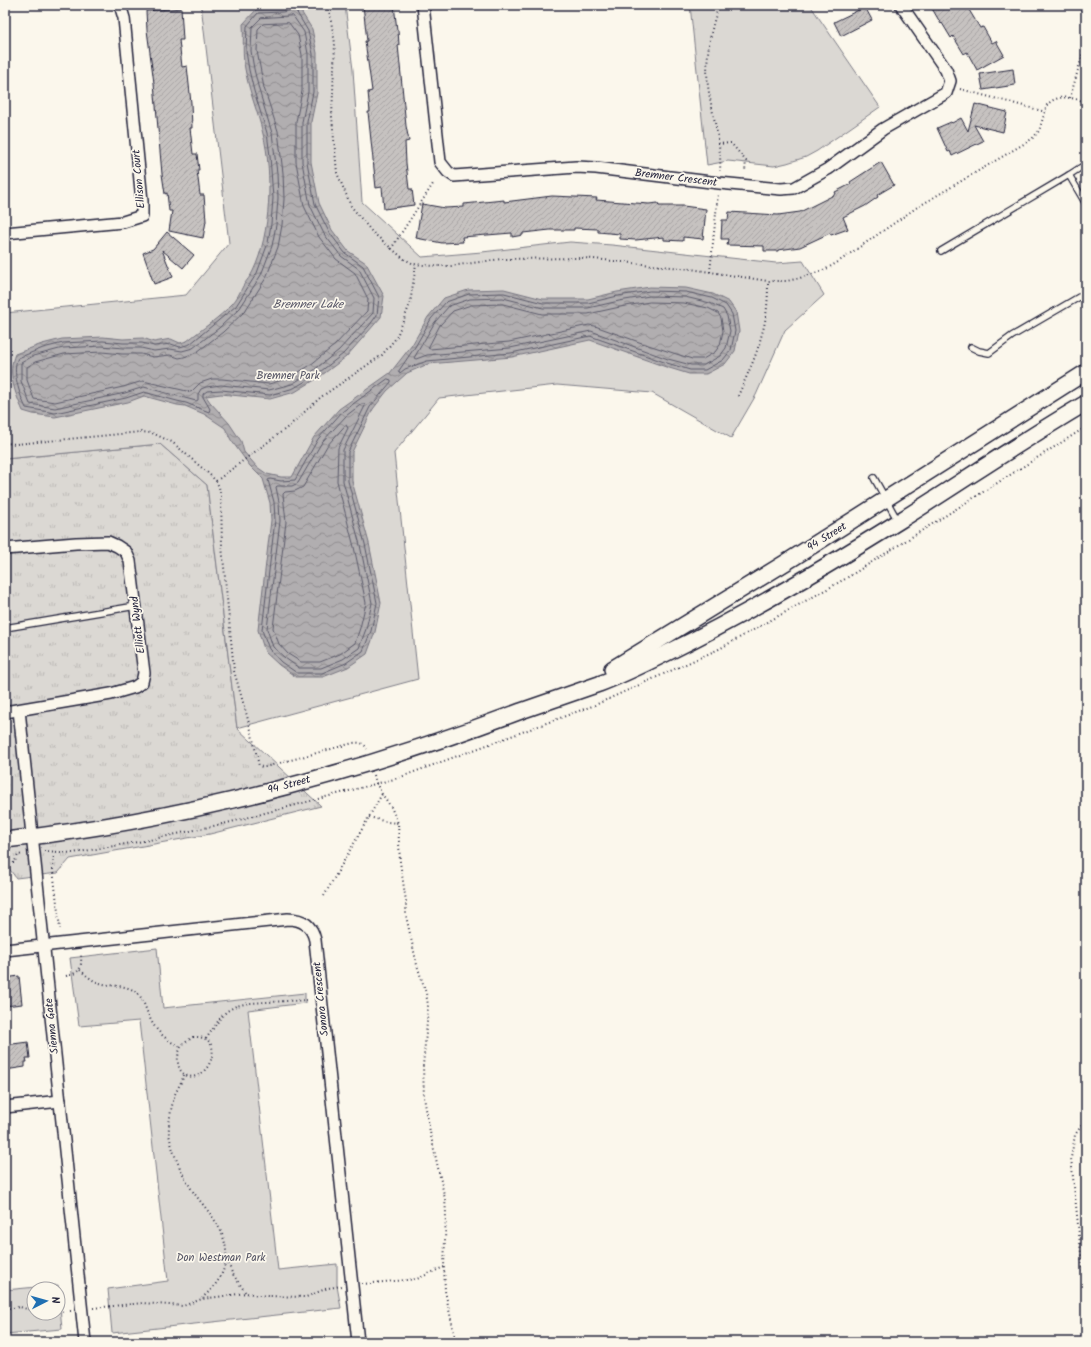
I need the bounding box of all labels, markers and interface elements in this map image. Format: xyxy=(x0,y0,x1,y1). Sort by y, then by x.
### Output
street label: Ellison Court xyxy=(127,148,151,209)
street label: Bremner Crescent xyxy=(634,164,719,192)
water label: Bremner Lake xyxy=(273,295,345,314)
park label: Bremner Park xyxy=(256,367,320,385)
street label: 94 Street xyxy=(804,517,851,556)
street label: Elliott Wynd xyxy=(126,595,150,655)
street label: 94 Street xyxy=(266,770,313,799)
street label: Sonora Crescent xyxy=(308,960,334,1037)
street label: Sienna Gate xyxy=(40,997,64,1055)
park label: Don Westman Park xyxy=(177,1249,266,1267)
north arrow xyxy=(26,1281,66,1321)
text: N xyxy=(46,1296,64,1305)

